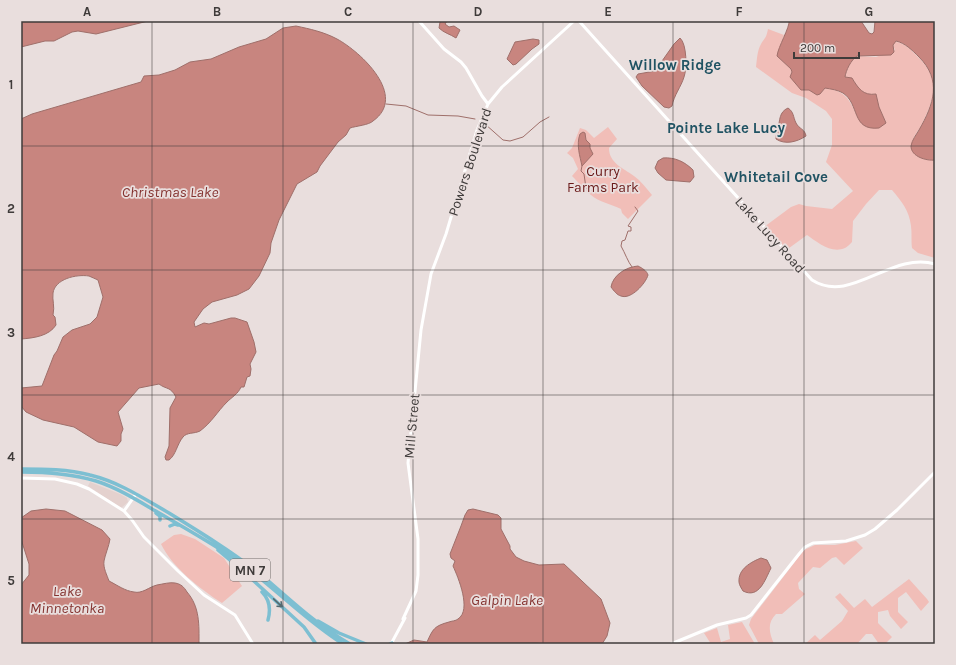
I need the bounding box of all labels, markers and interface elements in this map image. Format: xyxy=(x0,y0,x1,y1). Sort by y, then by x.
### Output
text: A xyxy=(83,4,91,19)
text: B xyxy=(213,4,221,19)
text: C xyxy=(344,4,352,19)
text: D xyxy=(474,4,483,19)
text: E xyxy=(604,4,612,19)
text: F xyxy=(735,4,743,19)
text: G xyxy=(865,4,873,19)
scale bar xyxy=(794,34,859,60)
text: 200 m xyxy=(800,41,835,55)
district label: Willow Ridge xyxy=(629,56,721,74)
text: 1 xyxy=(9,77,13,92)
street label: Powers Boulevard xyxy=(445,106,495,218)
district label: Pointe Lake Lucy xyxy=(667,119,786,137)
park label: Curry Farms Park xyxy=(567,163,639,196)
district label: Whitetail Cove xyxy=(724,168,828,186)
water label: Christmas Lake xyxy=(122,183,218,201)
street label: Lake Lucy Road xyxy=(731,193,809,277)
text: 2 xyxy=(7,201,15,216)
text: 3 xyxy=(7,325,15,340)
street label: Mill Street xyxy=(401,393,423,459)
text: 4 xyxy=(7,449,15,464)
road number: MN 7 xyxy=(230,559,270,581)
text: 5 xyxy=(7,573,15,588)
water label: Lake Minnetonka xyxy=(30,582,104,617)
water label: Galpin Lake xyxy=(471,591,543,609)
one-way arrow xyxy=(273,599,283,608)

